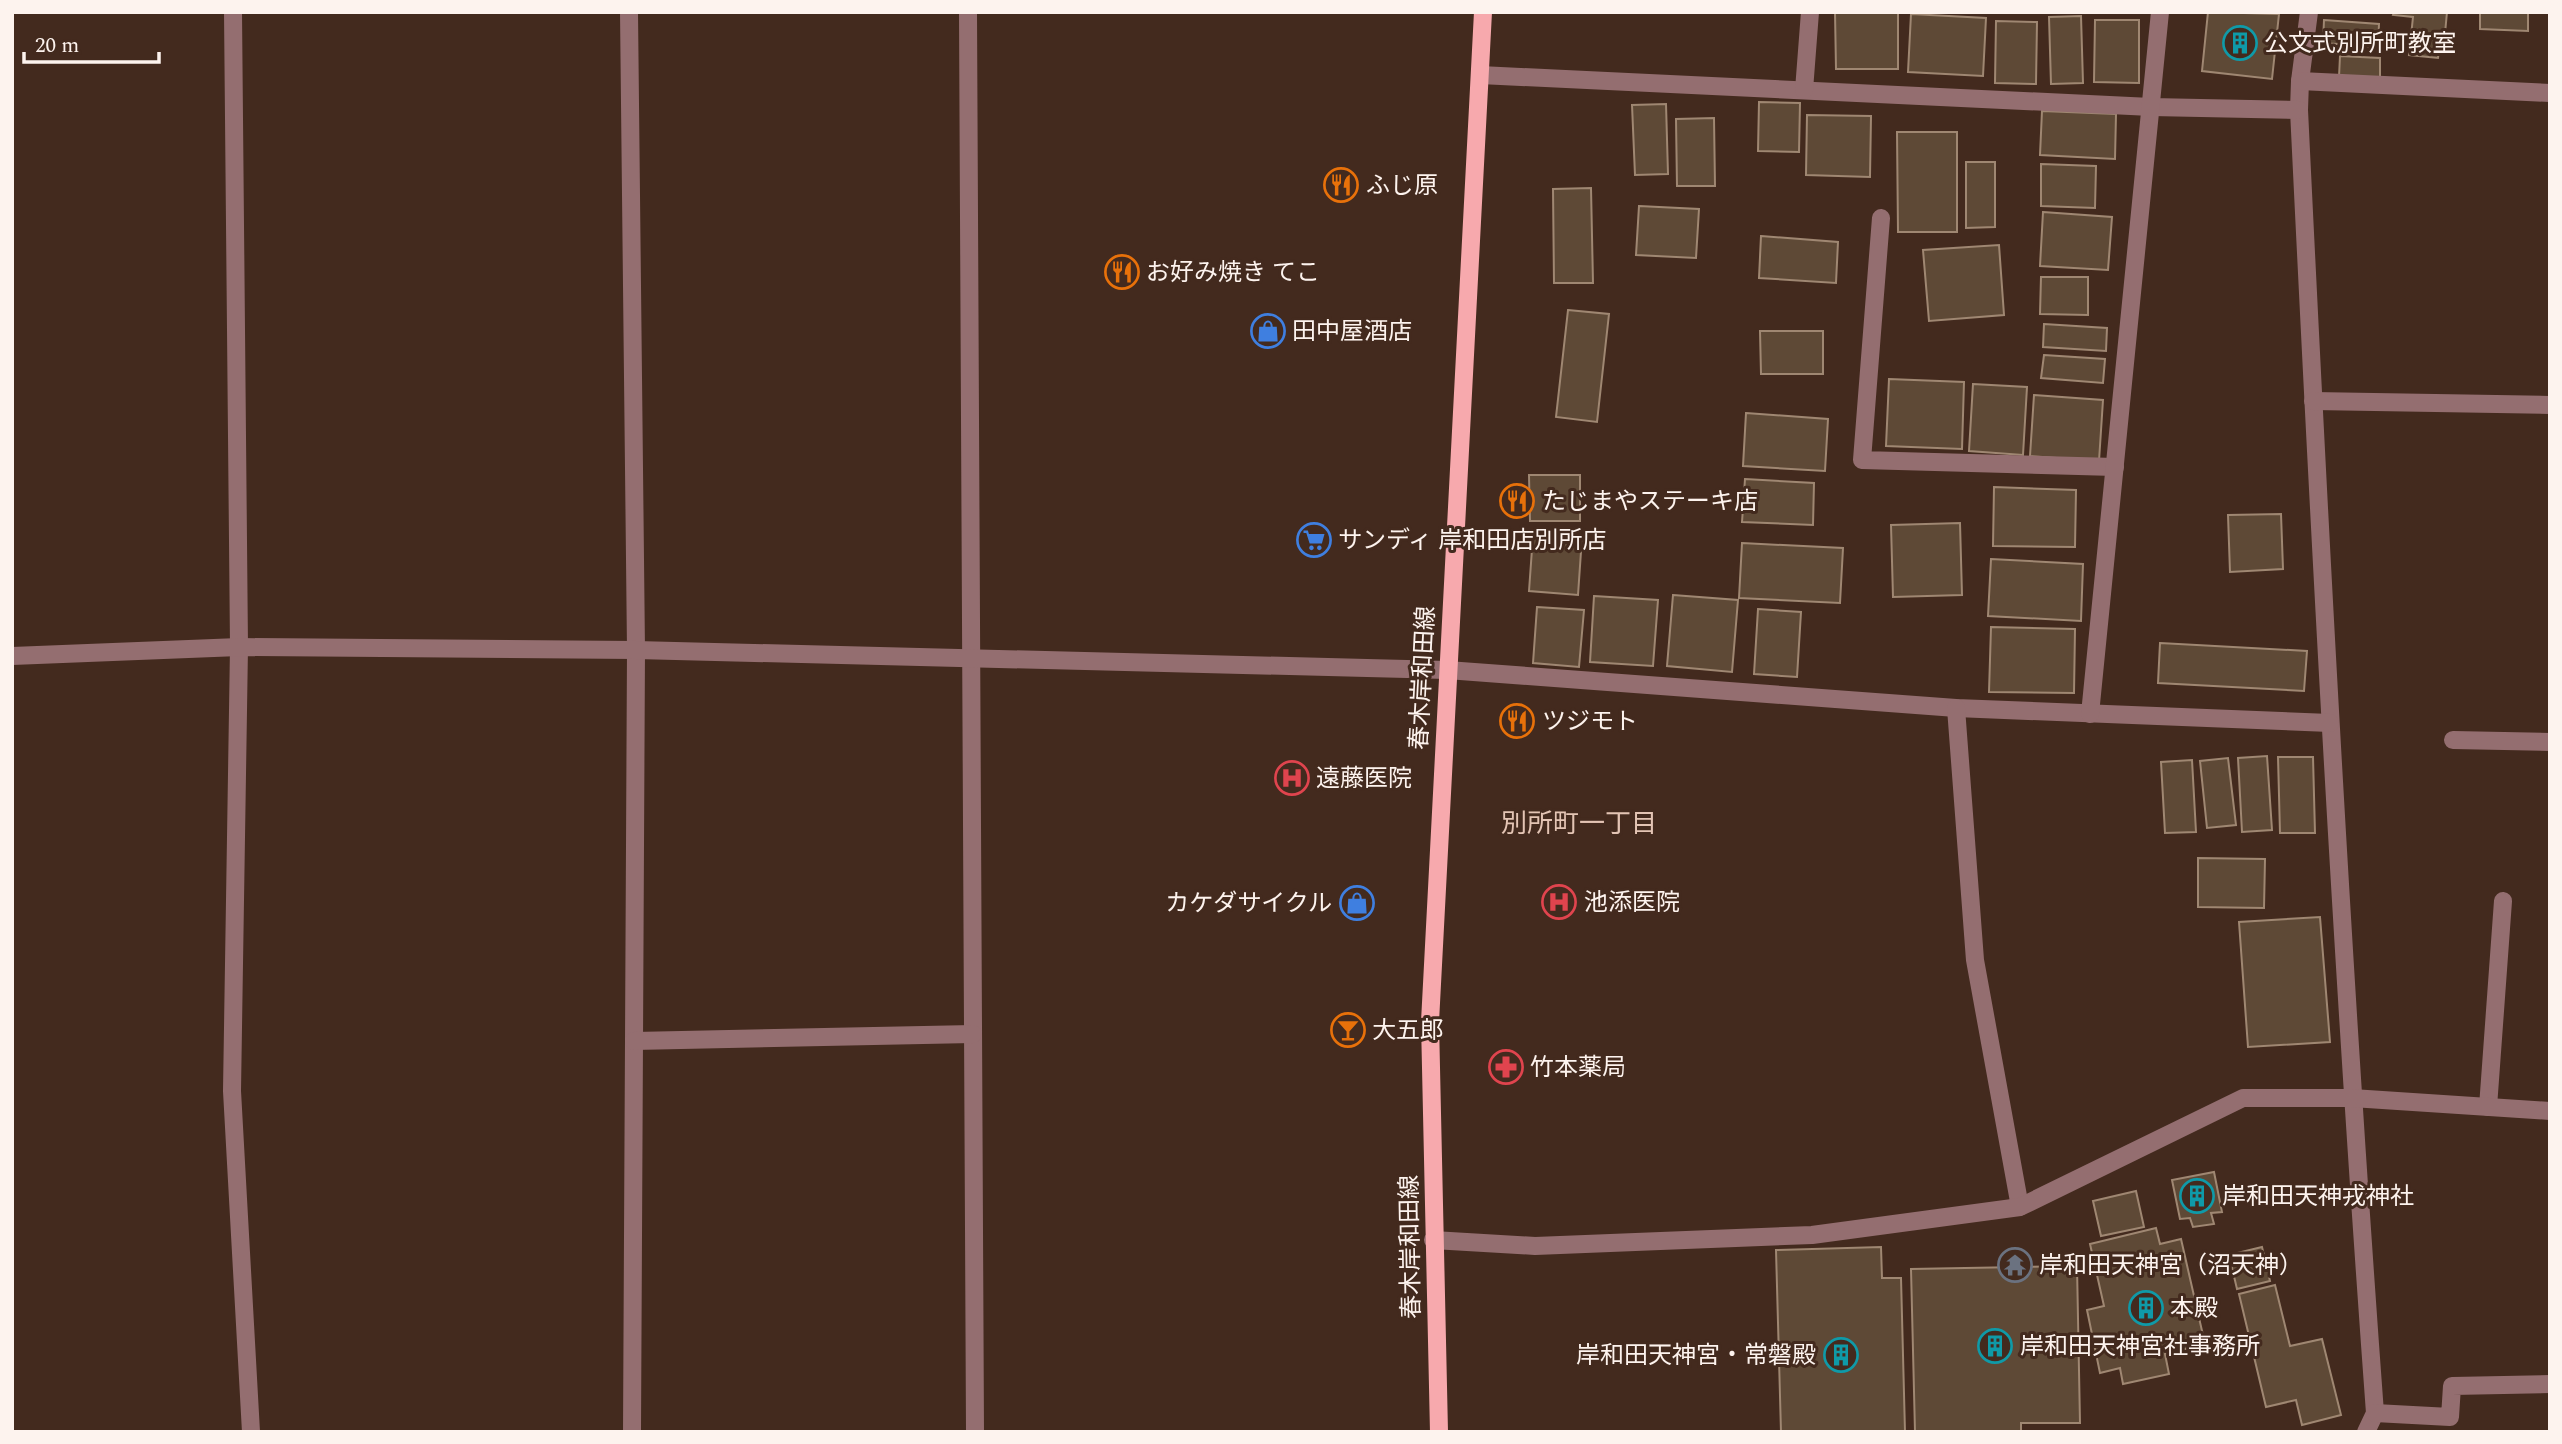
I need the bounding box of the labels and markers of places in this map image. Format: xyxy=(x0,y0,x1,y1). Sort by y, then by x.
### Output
building icon: 公文式別所町教室 xyxy=(2221,24,2259,62)
place label: 公文式別所町教室 xyxy=(2264,26,2456,62)
restaurant icon: ふじ原 xyxy=(1322,166,1360,204)
place label: ふじ原 xyxy=(1366,168,1438,204)
restaurant icon: お好み焼き てこ xyxy=(1103,253,1141,291)
place label: お好み焼き てこ xyxy=(1146,255,1320,291)
shop icon: 田中屋酒店 xyxy=(1249,312,1287,350)
place label: 田中屋酒店 xyxy=(1292,314,1412,350)
restaurant icon: たじまやステーキ店 xyxy=(1498,482,1536,520)
place label: たじまやステーキ店 xyxy=(1542,484,1758,520)
supermarket icon: サンディ 岸和田店別所店 xyxy=(1295,521,1333,559)
place label: サンディ 岸和田店別所店 xyxy=(1338,523,1606,559)
restaurant icon: ツジモト xyxy=(1498,702,1536,740)
place label: ツジモト xyxy=(1542,704,1638,740)
hospital icon: 遠藤医院 xyxy=(1273,759,1311,797)
place label: 遠藤医院 xyxy=(1316,761,1412,797)
hospital icon: 池添医院 xyxy=(1540,883,1578,921)
shop icon: カケダサイクル xyxy=(1338,884,1376,922)
place label: 池添医院 xyxy=(1584,885,1680,921)
place label: カケダサイクル xyxy=(1165,886,1332,922)
bar icon: 大五郎 xyxy=(1329,1011,1367,1049)
place label: 大五郎 xyxy=(1372,1013,1444,1049)
pharmacy icon: 竹本薬局 xyxy=(1487,1048,1525,1086)
place label: 竹本薬局 xyxy=(1530,1050,1626,1086)
building icon: 岸和田天神戎神社 xyxy=(2178,1177,2216,1215)
place label: 岸和田天神戎神社 xyxy=(2222,1179,2414,1215)
temple icon: 岸和田天神宮（沼天神） xyxy=(1996,1246,2034,1284)
place label: 岸和田天神宮（沼天神） xyxy=(2039,1248,2303,1284)
building icon: 本殿 xyxy=(2127,1289,2165,1327)
place label: 本殿 xyxy=(2170,1291,2218,1327)
building icon: 岸和田天神宮社事務所 xyxy=(1976,1327,2014,1365)
place label: 岸和田天神宮社事務所 xyxy=(2020,1329,2260,1365)
building icon: 岸和田天神宮・常磐殿 xyxy=(1822,1336,1860,1374)
place label: 岸和田天神宮・常磐殿 xyxy=(1576,1338,1816,1374)

